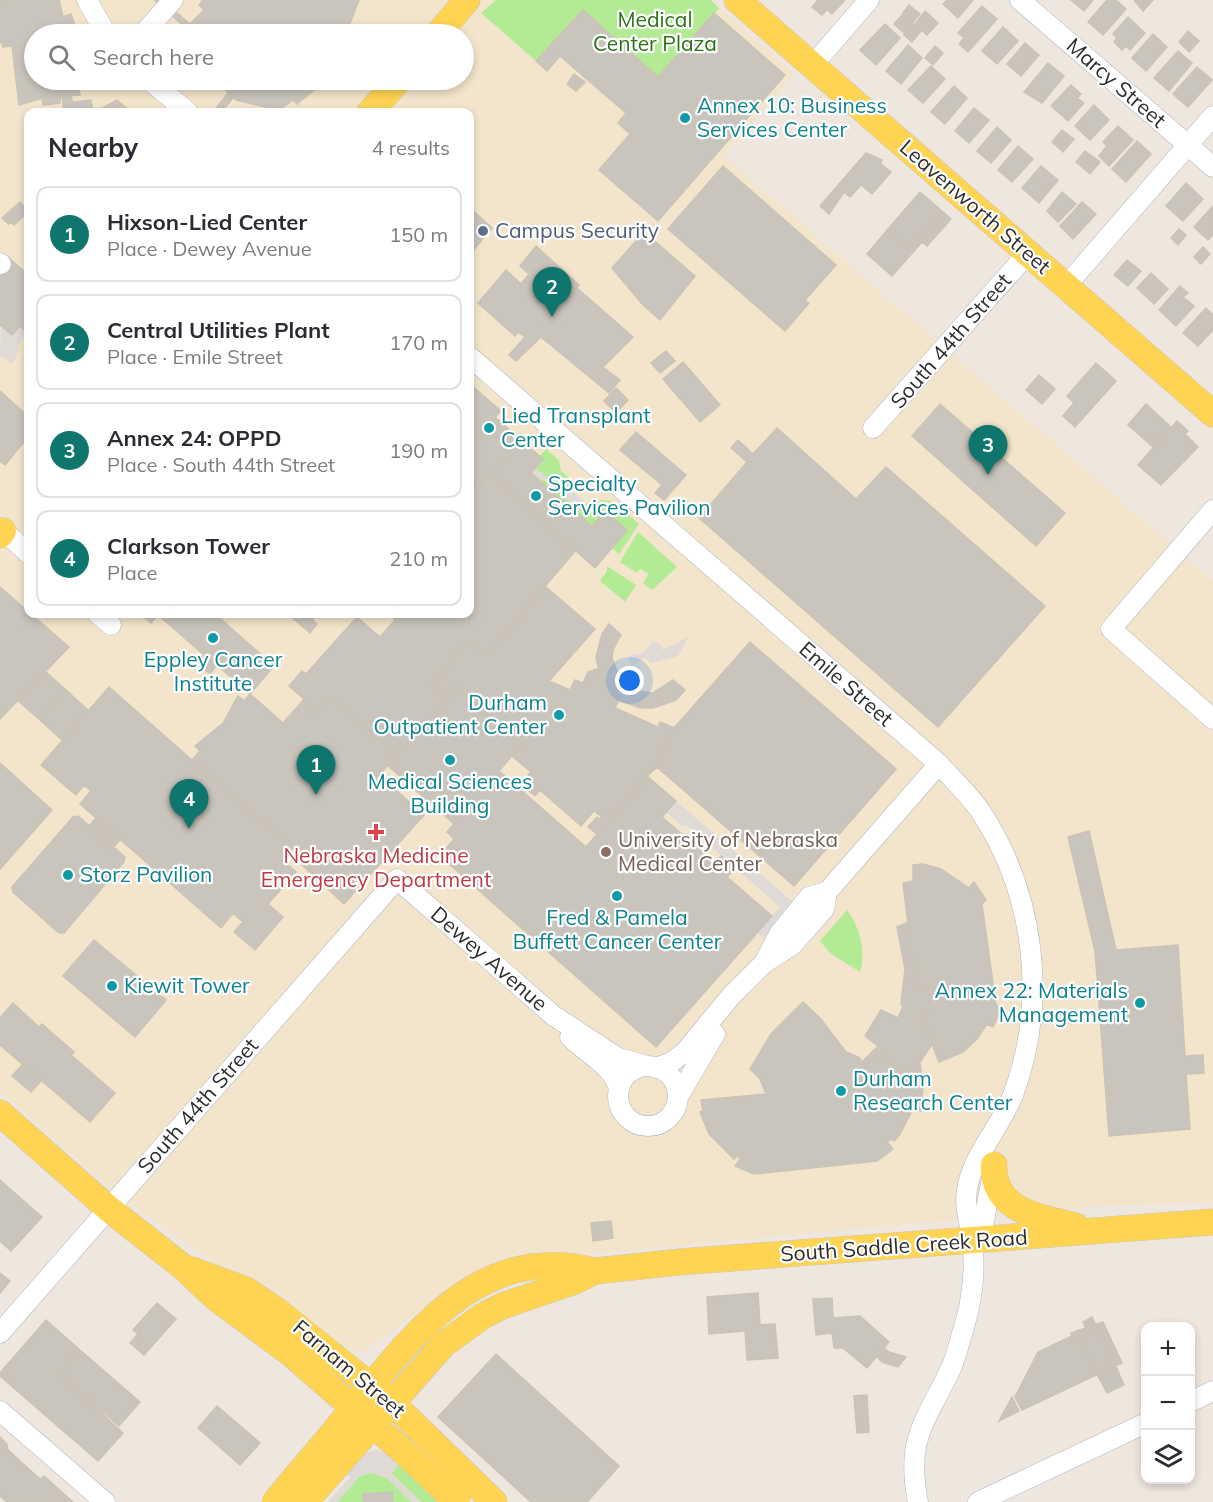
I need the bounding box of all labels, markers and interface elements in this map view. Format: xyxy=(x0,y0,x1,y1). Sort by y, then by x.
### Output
park label: Medical Center Plaza xyxy=(593,6,717,56)
search box xyxy=(24,24,474,90)
street label: Marcy Street xyxy=(1062,32,1172,133)
icon: search xyxy=(45,41,78,74)
text: Search here xyxy=(93,43,214,71)
place label: Annex 10: Business Services Center xyxy=(697,92,887,142)
marker: Annex 10: Business Services Center xyxy=(678,111,692,125)
text: Nearby xyxy=(48,131,138,164)
street label: Leavenworth Street xyxy=(895,134,1056,279)
text: 4 results xyxy=(372,135,450,160)
text: Hixson-Lied Center xyxy=(107,208,307,236)
place label: Campus Security xyxy=(495,217,659,243)
text: 1 xyxy=(64,222,76,247)
text: 150 m xyxy=(389,222,448,247)
marker: Campus Security xyxy=(476,224,490,238)
text: Place · Dewey Avenue xyxy=(107,236,312,261)
street label: South 44th Street xyxy=(884,267,1016,413)
pin: 2 xyxy=(532,268,572,317)
text: Central Utilities Plant xyxy=(107,316,330,344)
text: 2 xyxy=(64,330,76,355)
text: 170 m xyxy=(389,330,448,355)
text: Place · Emile Street xyxy=(107,344,283,369)
place label: Lied Transplant Center xyxy=(501,402,651,452)
marker: Lied Transplant Center xyxy=(482,421,496,435)
text: Annex 24: OPPD xyxy=(107,424,281,452)
pin: 3 xyxy=(968,426,1008,475)
text: 3 xyxy=(64,438,76,463)
text: 190 m xyxy=(389,438,448,463)
text: Place · South 44th Street xyxy=(107,452,335,477)
place label: Specialty Services Pavilion xyxy=(548,470,711,520)
marker: Specialty Services Pavilion xyxy=(529,489,543,503)
text: Clarkson Tower xyxy=(107,532,270,560)
text: 4 xyxy=(64,546,76,571)
text: 210 m xyxy=(389,546,448,571)
text: Place xyxy=(107,560,157,585)
marker: Eppley Cancer Institute xyxy=(206,631,220,645)
street label: Emile Street xyxy=(794,635,899,731)
place label: Eppley Cancer Institute xyxy=(144,646,283,696)
your location xyxy=(615,666,644,695)
place label: Durham Outpatient Center xyxy=(374,689,547,739)
marker: Durham Outpatient Center xyxy=(552,708,566,722)
pin: 1 xyxy=(296,746,336,795)
marker: Medical Sciences Building xyxy=(443,753,457,767)
place label: Medical Sciences Building xyxy=(368,768,532,818)
pin: 4 xyxy=(170,780,208,829)
marker: Nebraska Medicine Emergency Department xyxy=(367,823,385,841)
place label: University of Nebraska Medical Center xyxy=(618,826,838,876)
place label: Nebraska Medicine Emergency Department xyxy=(261,842,491,892)
marker: University of Nebraska Medical Center xyxy=(599,845,613,859)
place label: Storz Pavilion xyxy=(80,861,212,887)
marker: Storz Pavilion xyxy=(61,868,75,882)
marker: Fred & Pamela Buffett Cancer Center xyxy=(610,889,624,903)
street label: Dewey Avenue xyxy=(426,900,553,1016)
place label: Fred & Pamela Buffett Cancer Center xyxy=(513,904,722,954)
place label: Kiewit Tower xyxy=(124,972,250,998)
place label: Annex 22: Materials Management xyxy=(935,977,1128,1027)
marker: Kiewit Tower xyxy=(105,979,119,993)
marker: Annex 22: Materials Management xyxy=(1133,996,1147,1010)
street label: South 44th Street xyxy=(131,1032,263,1178)
place label: Durham Research Center xyxy=(853,1065,1013,1115)
marker: Durham Research Center xyxy=(834,1084,848,1098)
street label: South Saddle Creek Road xyxy=(780,1223,1028,1267)
street label: Farnam Street xyxy=(288,1314,411,1423)
map controls xyxy=(1141,1322,1195,1484)
button: + xyxy=(1141,1322,1195,1376)
button: − xyxy=(1141,1376,1195,1430)
button: layers xyxy=(1141,1430,1195,1484)

